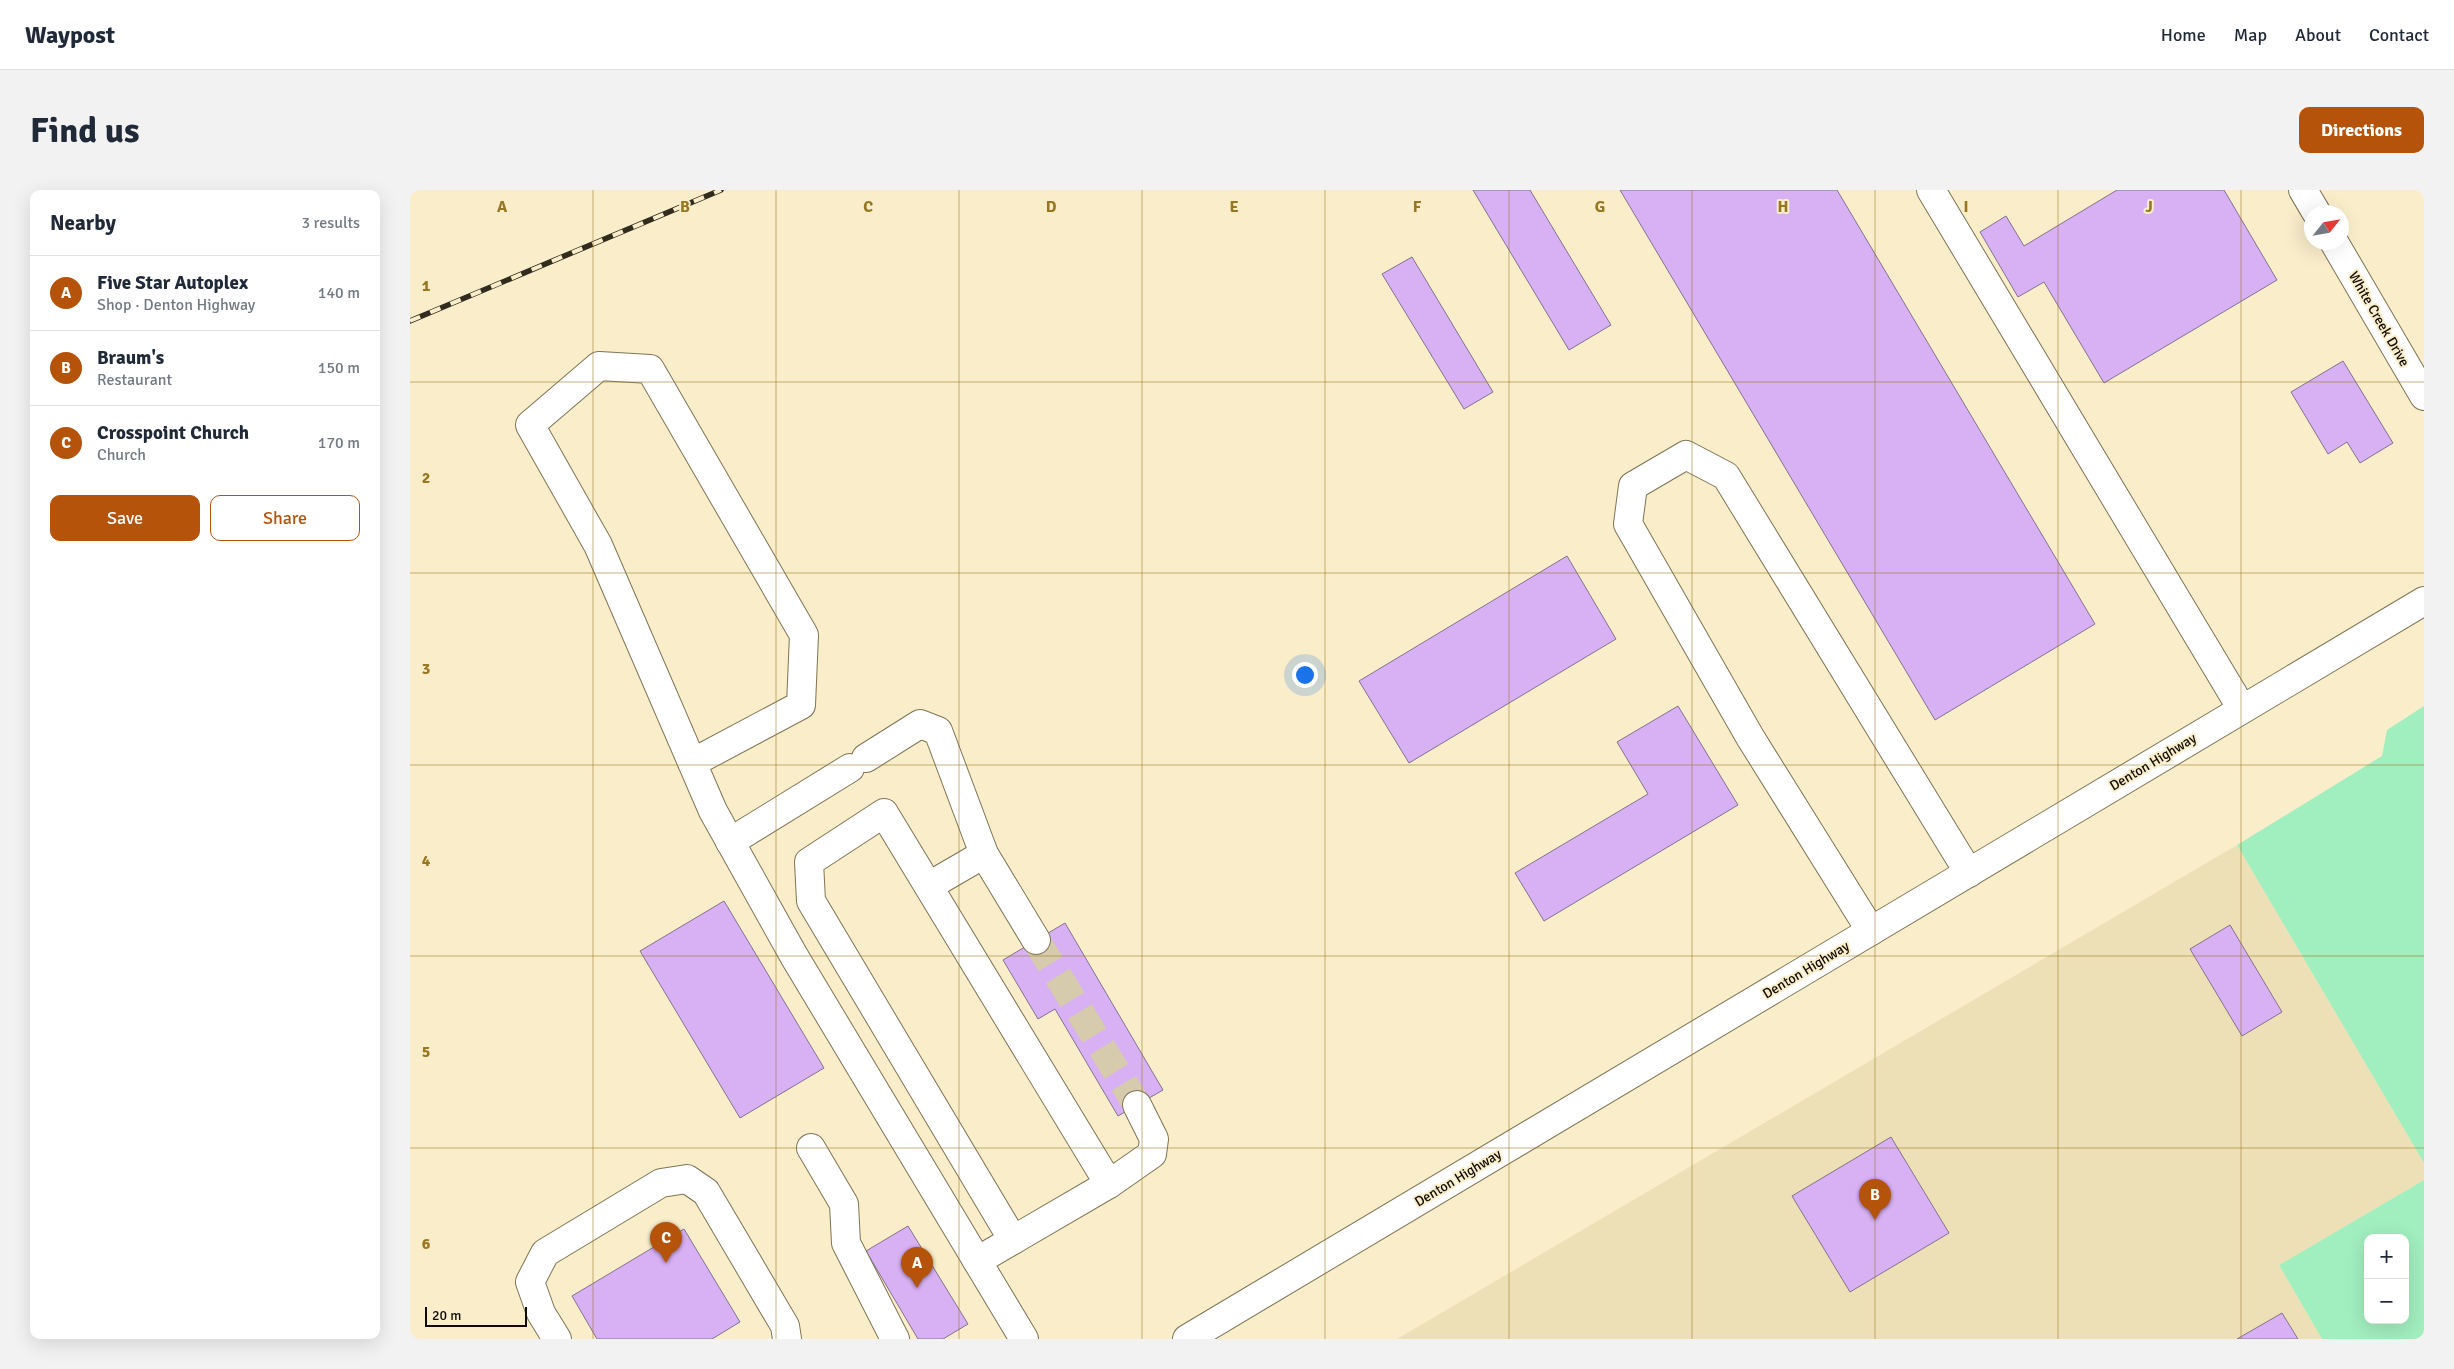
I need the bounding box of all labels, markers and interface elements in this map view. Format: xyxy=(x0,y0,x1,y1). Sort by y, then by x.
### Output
text: Waypost xyxy=(25,20,115,50)
text: Home xyxy=(2161,24,2206,46)
text: Map xyxy=(2234,24,2267,46)
text: About xyxy=(2295,24,2341,46)
text: Contact xyxy=(2369,24,2429,46)
button: Directions xyxy=(2299,107,2424,153)
text: Find us xyxy=(30,109,140,152)
text: A xyxy=(497,197,508,217)
text: B xyxy=(680,197,690,217)
text: C xyxy=(863,197,873,217)
text: D xyxy=(1046,197,1057,217)
text: E xyxy=(1229,197,1239,217)
text: F xyxy=(1413,197,1422,217)
text: G xyxy=(1595,197,1605,217)
text: H xyxy=(1778,197,1788,217)
text: I xyxy=(1963,197,1969,217)
text: J xyxy=(2145,197,2153,217)
north arrow xyxy=(2304,205,2349,250)
text: Nearby xyxy=(50,210,116,236)
text: 3 results xyxy=(301,213,360,233)
street label: White Creek Drive xyxy=(2345,268,2413,370)
text: Five Star Autoplex xyxy=(97,271,248,295)
text: 1 xyxy=(422,276,431,296)
text: A xyxy=(61,283,71,303)
text: 140 m xyxy=(318,283,360,303)
text: Shop · Denton Highway xyxy=(97,295,255,315)
text: Braum's xyxy=(97,346,164,370)
text: B xyxy=(61,358,71,378)
text: 150 m xyxy=(318,358,360,378)
text: Restaurant xyxy=(97,370,172,390)
text: Crosspoint Church xyxy=(97,421,249,445)
text: C xyxy=(61,433,71,453)
text: 170 m xyxy=(318,433,360,453)
text: Church xyxy=(97,445,146,465)
text: 2 xyxy=(422,468,430,488)
button: Save xyxy=(50,495,200,541)
button: Share xyxy=(210,495,360,541)
text: 3 xyxy=(422,659,430,679)
your location xyxy=(1292,662,1318,688)
street label: Denton Highway xyxy=(2107,729,2200,795)
text: 4 xyxy=(422,851,431,871)
street label: Denton Highway xyxy=(1760,937,1853,1003)
text: 5 xyxy=(422,1042,430,1062)
street label: Denton Highway xyxy=(1412,1145,1505,1211)
pin: B xyxy=(1859,1179,1891,1220)
pin: C xyxy=(650,1222,682,1263)
text: 6 xyxy=(422,1234,431,1254)
map controls xyxy=(2364,1234,2409,1324)
button: + xyxy=(2364,1234,2409,1279)
pin: A xyxy=(901,1247,933,1288)
button: − xyxy=(2364,1279,2409,1324)
scale bar xyxy=(425,1304,528,1327)
text: 20 m xyxy=(432,1307,461,1324)

